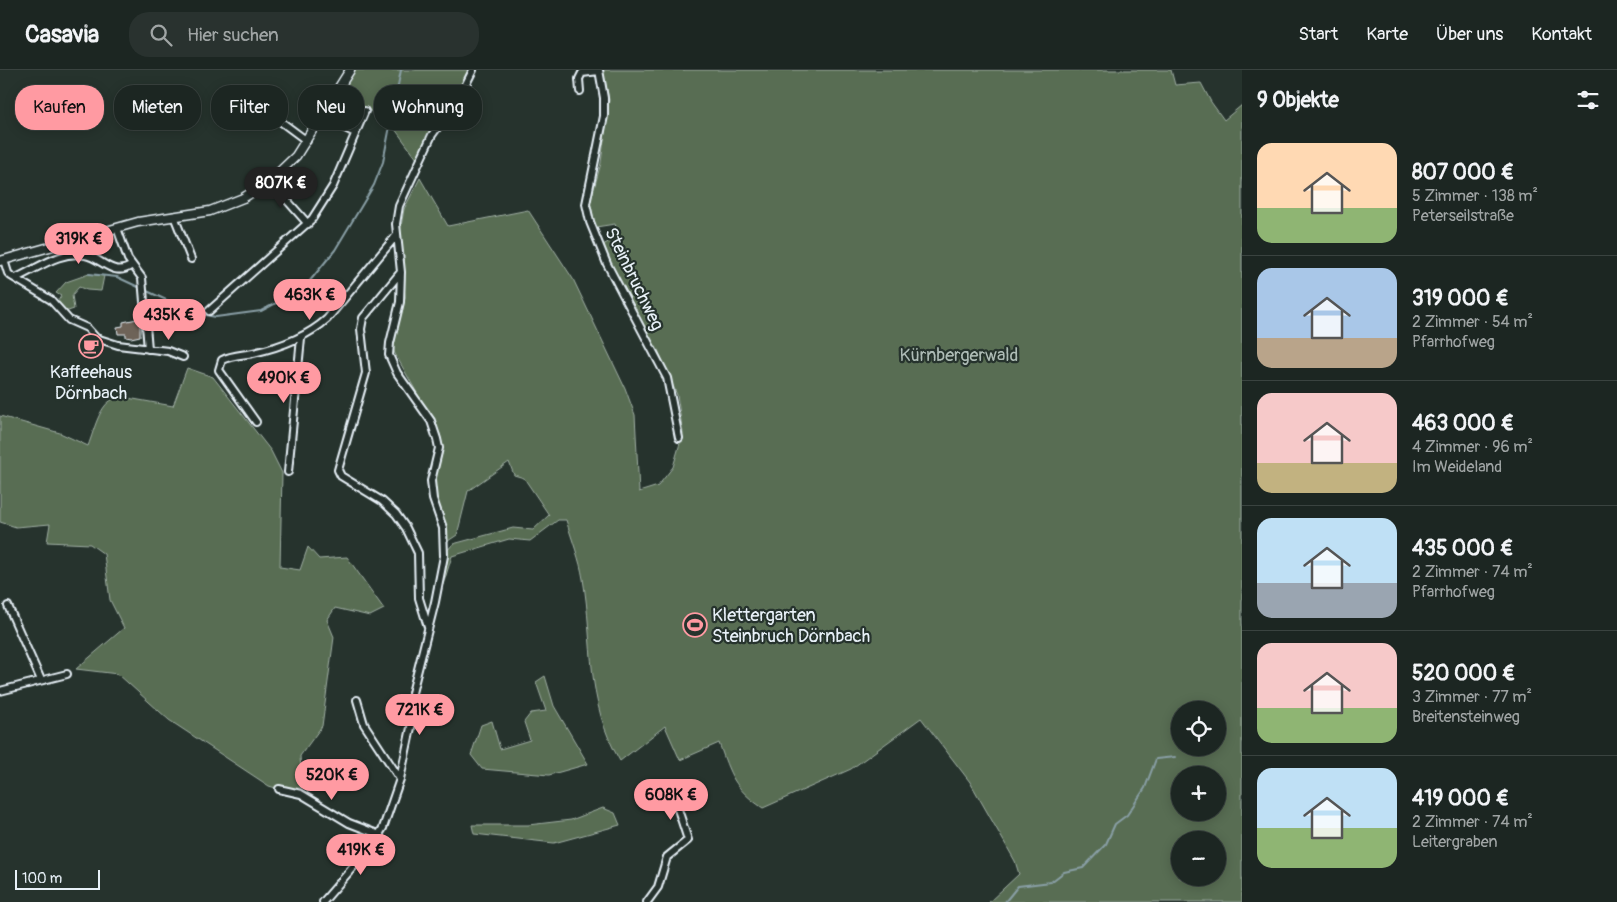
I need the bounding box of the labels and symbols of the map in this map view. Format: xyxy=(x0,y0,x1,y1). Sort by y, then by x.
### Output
pin: 807K € xyxy=(240,166,322,209)
pin: 319K € xyxy=(38,222,120,265)
street label: Steinbruchweg xyxy=(599,224,669,334)
pin: 463K € xyxy=(269,278,351,321)
pin: 435K € xyxy=(128,298,210,341)
cafe icon: Kaffeehaus Dörnbach xyxy=(78,333,104,359)
park label: Kürnbergerwald xyxy=(900,344,1018,367)
place label: Kaffeehaus Dörnbach xyxy=(50,361,132,405)
pin: 490K € xyxy=(243,362,325,404)
place label: Klettergarten Steinbruch Dörnbach xyxy=(712,604,870,648)
sports icon: Klettergarten Steinbruch Dörnbach xyxy=(682,612,708,638)
pin: 721K € xyxy=(379,694,461,736)
pin: 520K € xyxy=(291,758,373,801)
pin: 608K € xyxy=(630,778,712,821)
pin: 419K € xyxy=(320,834,402,876)
scale bar xyxy=(15,867,100,890)

